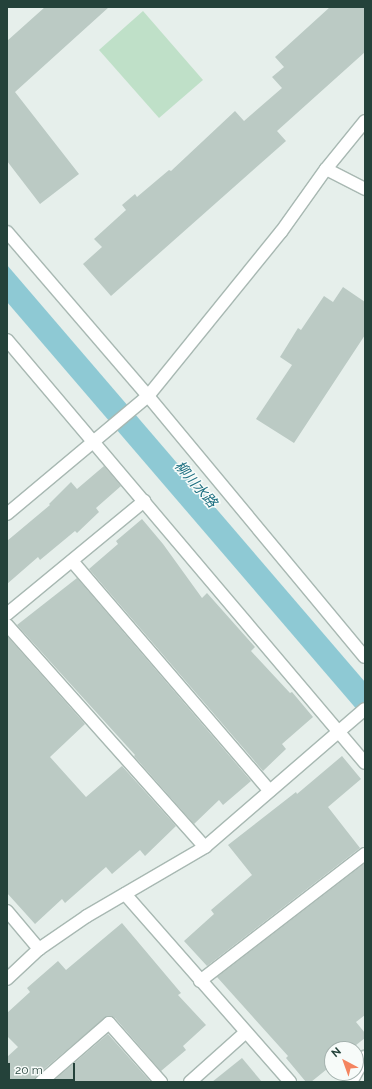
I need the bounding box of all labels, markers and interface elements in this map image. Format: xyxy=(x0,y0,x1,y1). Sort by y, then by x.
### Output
water label: 柳川水路 xyxy=(171,457,221,511)
north arrow xyxy=(324,1041,364,1081)
text: N xyxy=(329,1045,344,1060)
scale bar xyxy=(10,1055,77,1081)
text: 20 m xyxy=(15,1063,43,1077)

